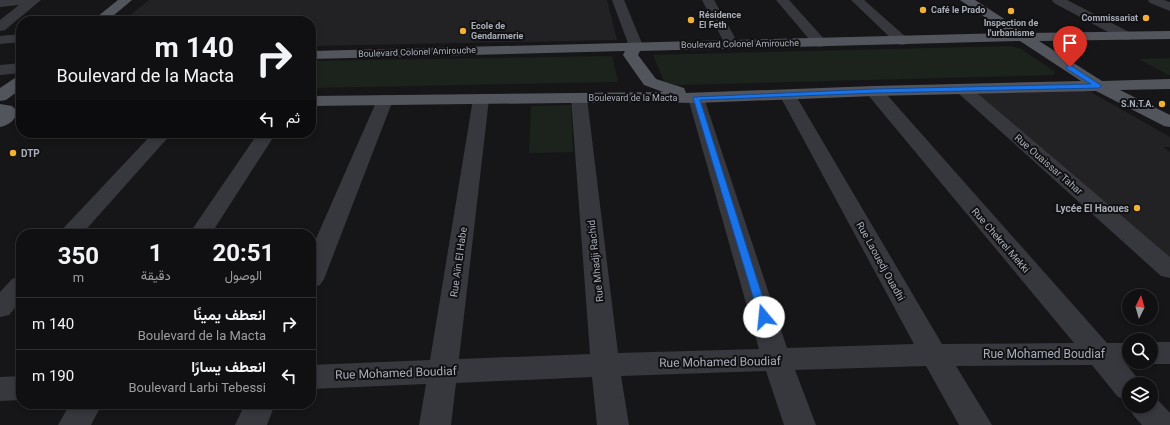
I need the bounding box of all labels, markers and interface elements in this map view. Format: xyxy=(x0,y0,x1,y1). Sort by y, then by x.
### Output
marker: Café le Prado xyxy=(918,5,928,15)
place label: Café le Prado xyxy=(931,5,985,15)
marker: Inspection de l'urbanisme xyxy=(1006,6,1016,16)
place label: Résidence El Feth xyxy=(699,10,741,30)
place label: Commissariat xyxy=(1081,13,1138,23)
marker: Commissariat xyxy=(1141,13,1151,23)
marker: Résidence El Feth xyxy=(686,15,696,25)
place label: Inspection de l'urbanisme xyxy=(984,18,1038,38)
place label: Ecole de Gendarmerie xyxy=(471,21,524,41)
marker: Ecole de Gendarmerie xyxy=(458,26,468,36)
pin xyxy=(1053,26,1087,67)
text: 140 m xyxy=(155,31,234,64)
icon: right xyxy=(248,32,300,84)
icon: arrive xyxy=(1059,32,1081,54)
street label: Boulevard Colonel Amirouche xyxy=(681,38,799,50)
street label: Boulevard Colonel Amirouche xyxy=(358,45,476,59)
text: Boulevard de la Macta xyxy=(56,65,234,86)
street label: Boulevard de la Macta xyxy=(589,93,677,103)
place label: S.N.T.A. xyxy=(1121,99,1154,109)
marker: S.N.T.A. xyxy=(1157,99,1167,109)
icon: left xyxy=(256,108,278,130)
text: ثم xyxy=(286,109,300,127)
street label: Rue Ouaissar Tahar xyxy=(1012,132,1085,197)
marker: DTP xyxy=(8,148,18,158)
place label: DTP xyxy=(21,148,40,159)
place label: Lycée El Haoues xyxy=(1056,203,1129,214)
marker: Lycée El Haoues xyxy=(1132,203,1142,213)
street label: Rue Chekrel Mekki xyxy=(970,206,1032,275)
street label: Rue Mhadji Rachid xyxy=(586,219,605,303)
street label: Rue Laouedj Ouadhi xyxy=(854,220,907,303)
street label: Rue Aïn El Habe xyxy=(448,226,469,298)
text: 1 xyxy=(149,239,163,267)
text: 20:51 xyxy=(212,239,274,267)
text: 350 xyxy=(58,242,99,270)
text: دقيقة xyxy=(141,268,171,283)
text: الوصول xyxy=(225,268,262,283)
text: m xyxy=(73,270,84,285)
north arrow xyxy=(1122,289,1158,325)
map controls xyxy=(1122,289,1158,413)
position arrow xyxy=(743,296,785,338)
text: انعطف يمينًا xyxy=(193,306,266,324)
icon: right xyxy=(278,313,300,335)
text: 140 m xyxy=(32,315,74,333)
text: Boulevard de la Macta xyxy=(138,328,266,343)
button: search xyxy=(1122,333,1158,369)
street label: Rue Mohamed Boudiaf xyxy=(983,347,1106,361)
street label: Rue Mohamed Boudiaf xyxy=(659,354,782,370)
text: انعطف يسارًا xyxy=(191,358,266,376)
street label: Rue Mohamed Boudiaf xyxy=(335,364,458,382)
icon: left xyxy=(278,365,300,387)
text: 190 m xyxy=(32,367,74,385)
button: layers xyxy=(1122,377,1158,413)
text: Boulevard Larbi Tebessi xyxy=(129,380,266,395)

